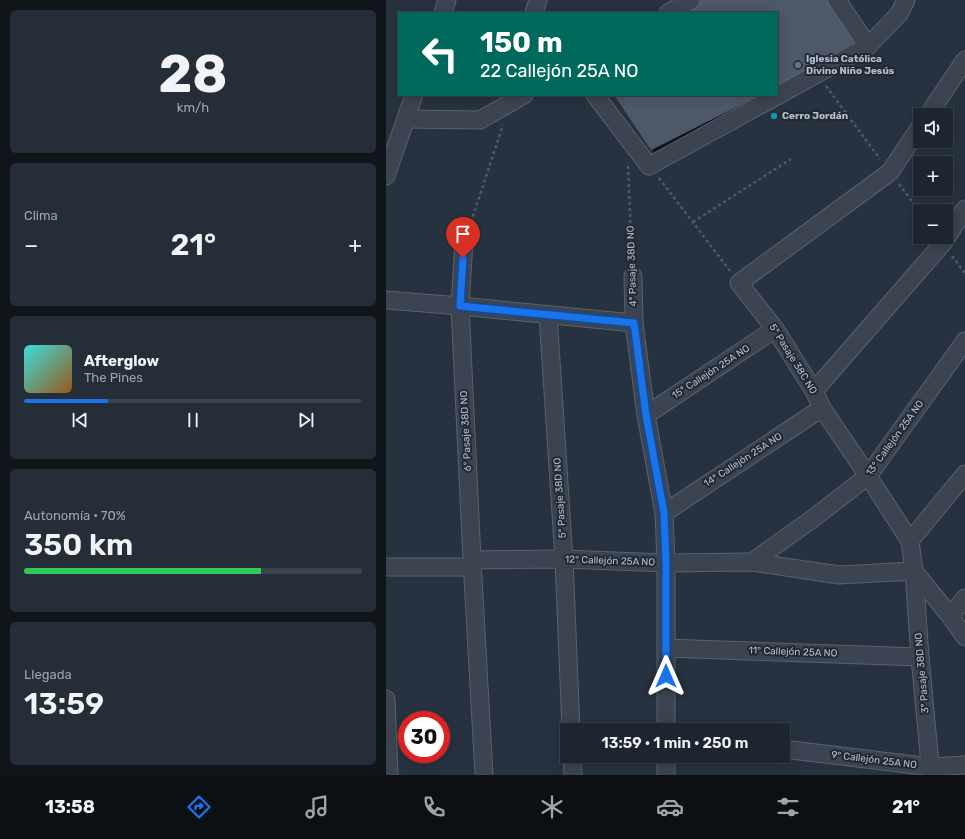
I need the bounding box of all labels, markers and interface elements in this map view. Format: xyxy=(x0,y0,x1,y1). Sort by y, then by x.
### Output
text: 150 m xyxy=(480,26,563,59)
icon: left xyxy=(414,28,466,80)
text: 28 xyxy=(158,43,228,105)
place label: Iglesia Católica Divino Niño Jesús xyxy=(806,53,895,77)
text: 22 Callejón 25A NO xyxy=(480,60,638,82)
marker: Iglesia Católica Divino Niño Jesús xyxy=(793,60,803,70)
text: km/h xyxy=(177,100,209,115)
map controls xyxy=(913,108,953,244)
button: sound xyxy=(913,108,953,148)
place label: Cerro Jordán xyxy=(782,110,848,122)
marker: Cerro Jordán xyxy=(769,111,779,121)
button: + xyxy=(913,156,953,196)
button: − xyxy=(913,204,953,244)
text: Clima xyxy=(24,208,58,223)
pin xyxy=(446,217,480,258)
icon: arrive xyxy=(452,223,474,245)
street label: 4° Pasaje 38D NO xyxy=(625,225,639,307)
text: 21° xyxy=(171,227,216,263)
text: − xyxy=(24,232,38,259)
text: + xyxy=(348,232,362,259)
street label: 5° Pasaje 38C NO xyxy=(767,322,820,397)
street label: 15° Callejón 25A NO xyxy=(670,342,752,402)
text: Afterglow xyxy=(84,352,159,370)
text: The Pines xyxy=(84,370,143,385)
street label: 6° Pasaje 38D NO xyxy=(458,390,474,472)
street label: 13° Callejón 25A NO xyxy=(864,398,927,478)
icon: previous xyxy=(69,409,91,431)
icon: pause xyxy=(182,409,204,431)
icon: next xyxy=(295,409,317,431)
street label: 14° Callejón 25A NO xyxy=(702,430,784,490)
street label: 5° Pasaje 38D NO xyxy=(551,457,569,539)
text: Autonomía · 70% xyxy=(24,508,126,523)
text: 350 km xyxy=(24,527,133,563)
street label: 12° Callejón 25A NO xyxy=(565,553,656,569)
street label: 3° Pasaje 38D NO xyxy=(912,632,932,714)
street label: 11° Callejón 25A NO xyxy=(748,644,838,660)
position arrow xyxy=(645,655,687,697)
text: Llegada xyxy=(24,667,72,682)
text: 13:59 xyxy=(24,686,104,722)
speed limit sign: 30 xyxy=(398,711,450,763)
text: 13:59 · 1 min · 250 m xyxy=(602,734,748,752)
street label: 9° Callejón 25A NO xyxy=(831,749,918,771)
icon: directions xyxy=(185,793,213,821)
icon: music xyxy=(303,793,331,821)
icon: phone xyxy=(420,793,448,821)
icon: climate xyxy=(538,793,566,821)
icon: car xyxy=(656,793,684,821)
icon: filters xyxy=(774,793,802,821)
text: 13:58 xyxy=(45,796,95,818)
text: 21° xyxy=(892,796,920,818)

